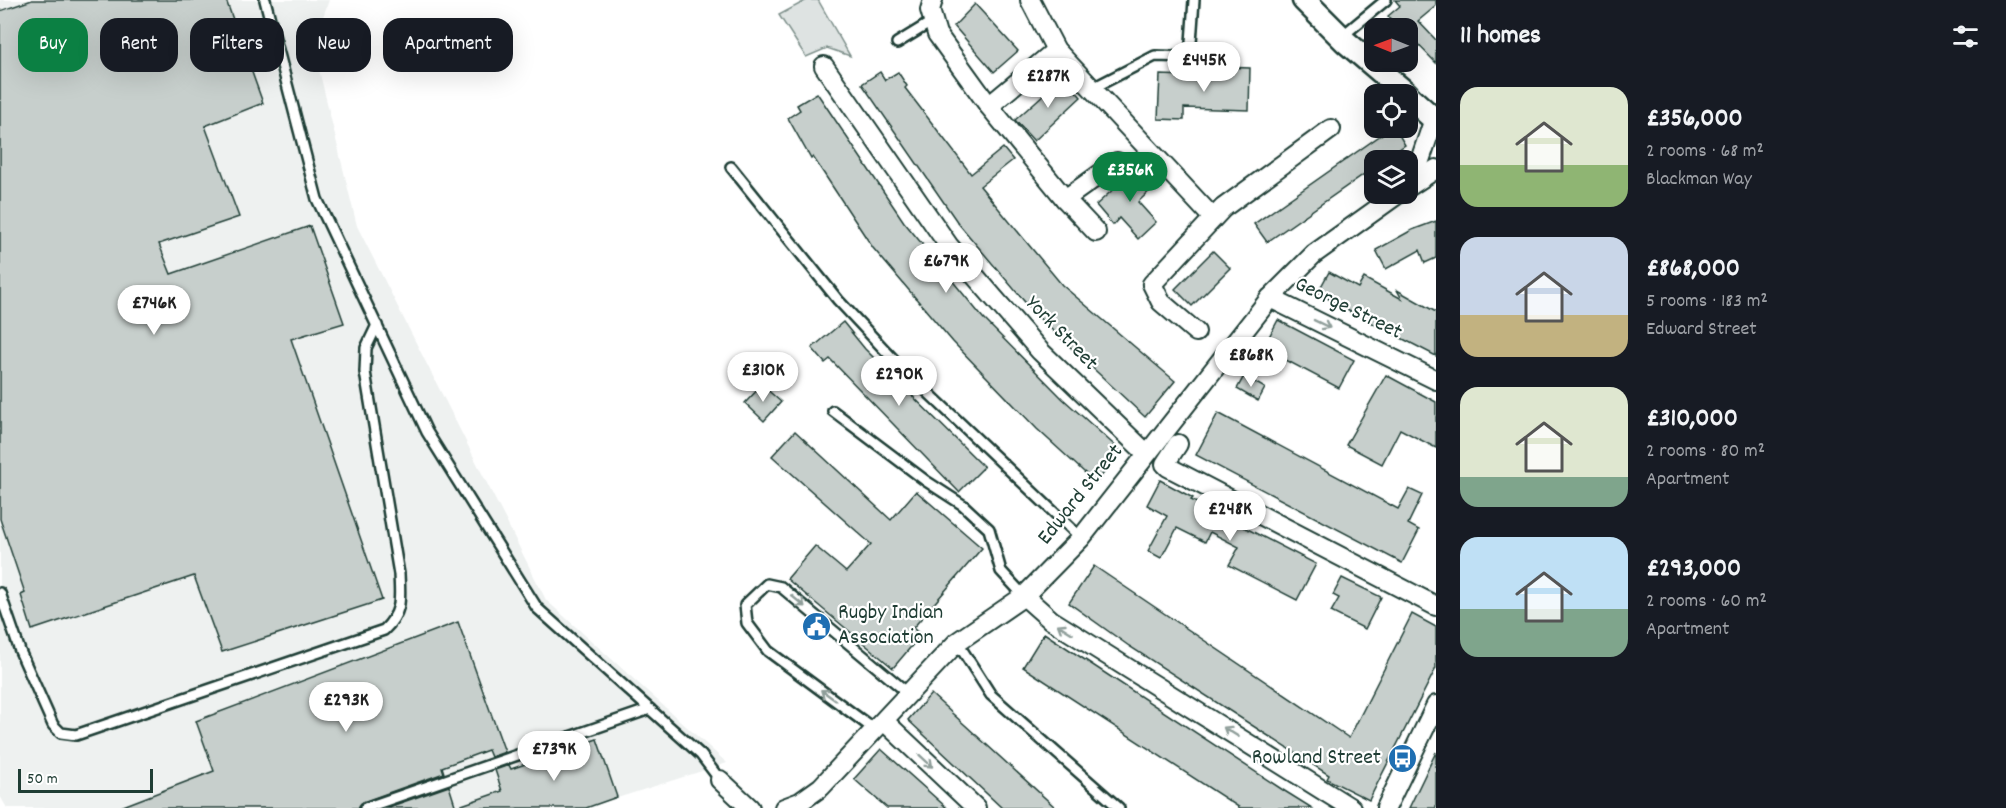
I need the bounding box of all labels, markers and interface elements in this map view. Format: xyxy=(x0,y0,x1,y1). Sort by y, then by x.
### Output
chip: Buy xyxy=(18,18,88,72)
chip: Rent xyxy=(100,18,178,72)
chip: Filters xyxy=(190,18,284,72)
chip: New xyxy=(296,18,371,72)
chip: Apartment xyxy=(383,18,513,72)
north arrow xyxy=(1364,18,1418,72)
map controls xyxy=(1364,18,1418,204)
text: 11 homes xyxy=(1460,18,1541,55)
icon: filters xyxy=(1949,20,1982,53)
pin: £445K xyxy=(1162,42,1246,93)
text: £445K xyxy=(1181,47,1227,75)
pin: £287K xyxy=(1006,58,1090,109)
text: £287K xyxy=(1026,63,1070,91)
button: locate xyxy=(1364,84,1418,138)
text: £356,000 xyxy=(1646,101,1743,138)
icon: home xyxy=(1508,111,1580,183)
text: 2 rooms · 68 m² xyxy=(1646,138,1764,166)
button: layers xyxy=(1364,150,1418,204)
pin: £356K xyxy=(1088,152,1172,203)
text: £356K xyxy=(1106,157,1154,185)
text: Blackman Way xyxy=(1646,166,1752,194)
pin: £679K xyxy=(904,243,988,294)
text: £679K xyxy=(923,248,969,276)
text: £868,000 xyxy=(1646,251,1740,288)
icon: home xyxy=(1508,261,1580,333)
street label: George Street xyxy=(1289,270,1407,348)
pin: £746K xyxy=(112,285,196,336)
text: 5 rooms · 183 m² xyxy=(1646,288,1768,316)
text: £746K xyxy=(132,290,177,318)
street label: York Street xyxy=(1017,290,1105,378)
text: Edward Street xyxy=(1646,316,1757,344)
one-way arrow xyxy=(1313,318,1331,330)
pin: £868K xyxy=(1209,337,1293,388)
text: £868K xyxy=(1228,342,1274,370)
pin: £310K xyxy=(721,352,805,403)
pin: £290K xyxy=(857,356,941,407)
text: £310K xyxy=(741,357,785,385)
text: £290K xyxy=(875,361,923,389)
text: £310,000 xyxy=(1646,401,1738,438)
icon: home xyxy=(1508,411,1580,483)
street label: Edward Street xyxy=(1031,438,1131,552)
text: 2 rooms · 80 m² xyxy=(1646,438,1765,466)
text: Apartment xyxy=(1646,466,1729,494)
pin: £248K xyxy=(1188,491,1272,542)
text: £248K xyxy=(1208,496,1252,524)
text: £293,000 xyxy=(1646,551,1741,588)
icon: home xyxy=(1508,561,1580,633)
text: 2 rooms · 60 m² xyxy=(1646,588,1767,616)
one-way arrow xyxy=(790,594,806,607)
place label: Rugby Indian Association xyxy=(838,598,943,654)
public building icon: Rugby Indian Association xyxy=(801,610,833,642)
text: Apartment xyxy=(1646,616,1729,644)
one-way arrow xyxy=(1057,622,1074,635)
pin: £293K xyxy=(304,682,388,733)
text: £293K xyxy=(323,687,369,715)
one-way arrow xyxy=(821,689,837,701)
one-way arrow xyxy=(1223,726,1240,738)
pin: £739K xyxy=(512,731,596,782)
text: £739K xyxy=(532,736,576,764)
bus stop icon: Rowland Street xyxy=(1386,742,1418,774)
place label: Rowland Street xyxy=(1252,743,1381,774)
one-way arrow xyxy=(919,754,934,768)
scale bar xyxy=(18,766,153,794)
text: 50 m xyxy=(27,768,58,791)

